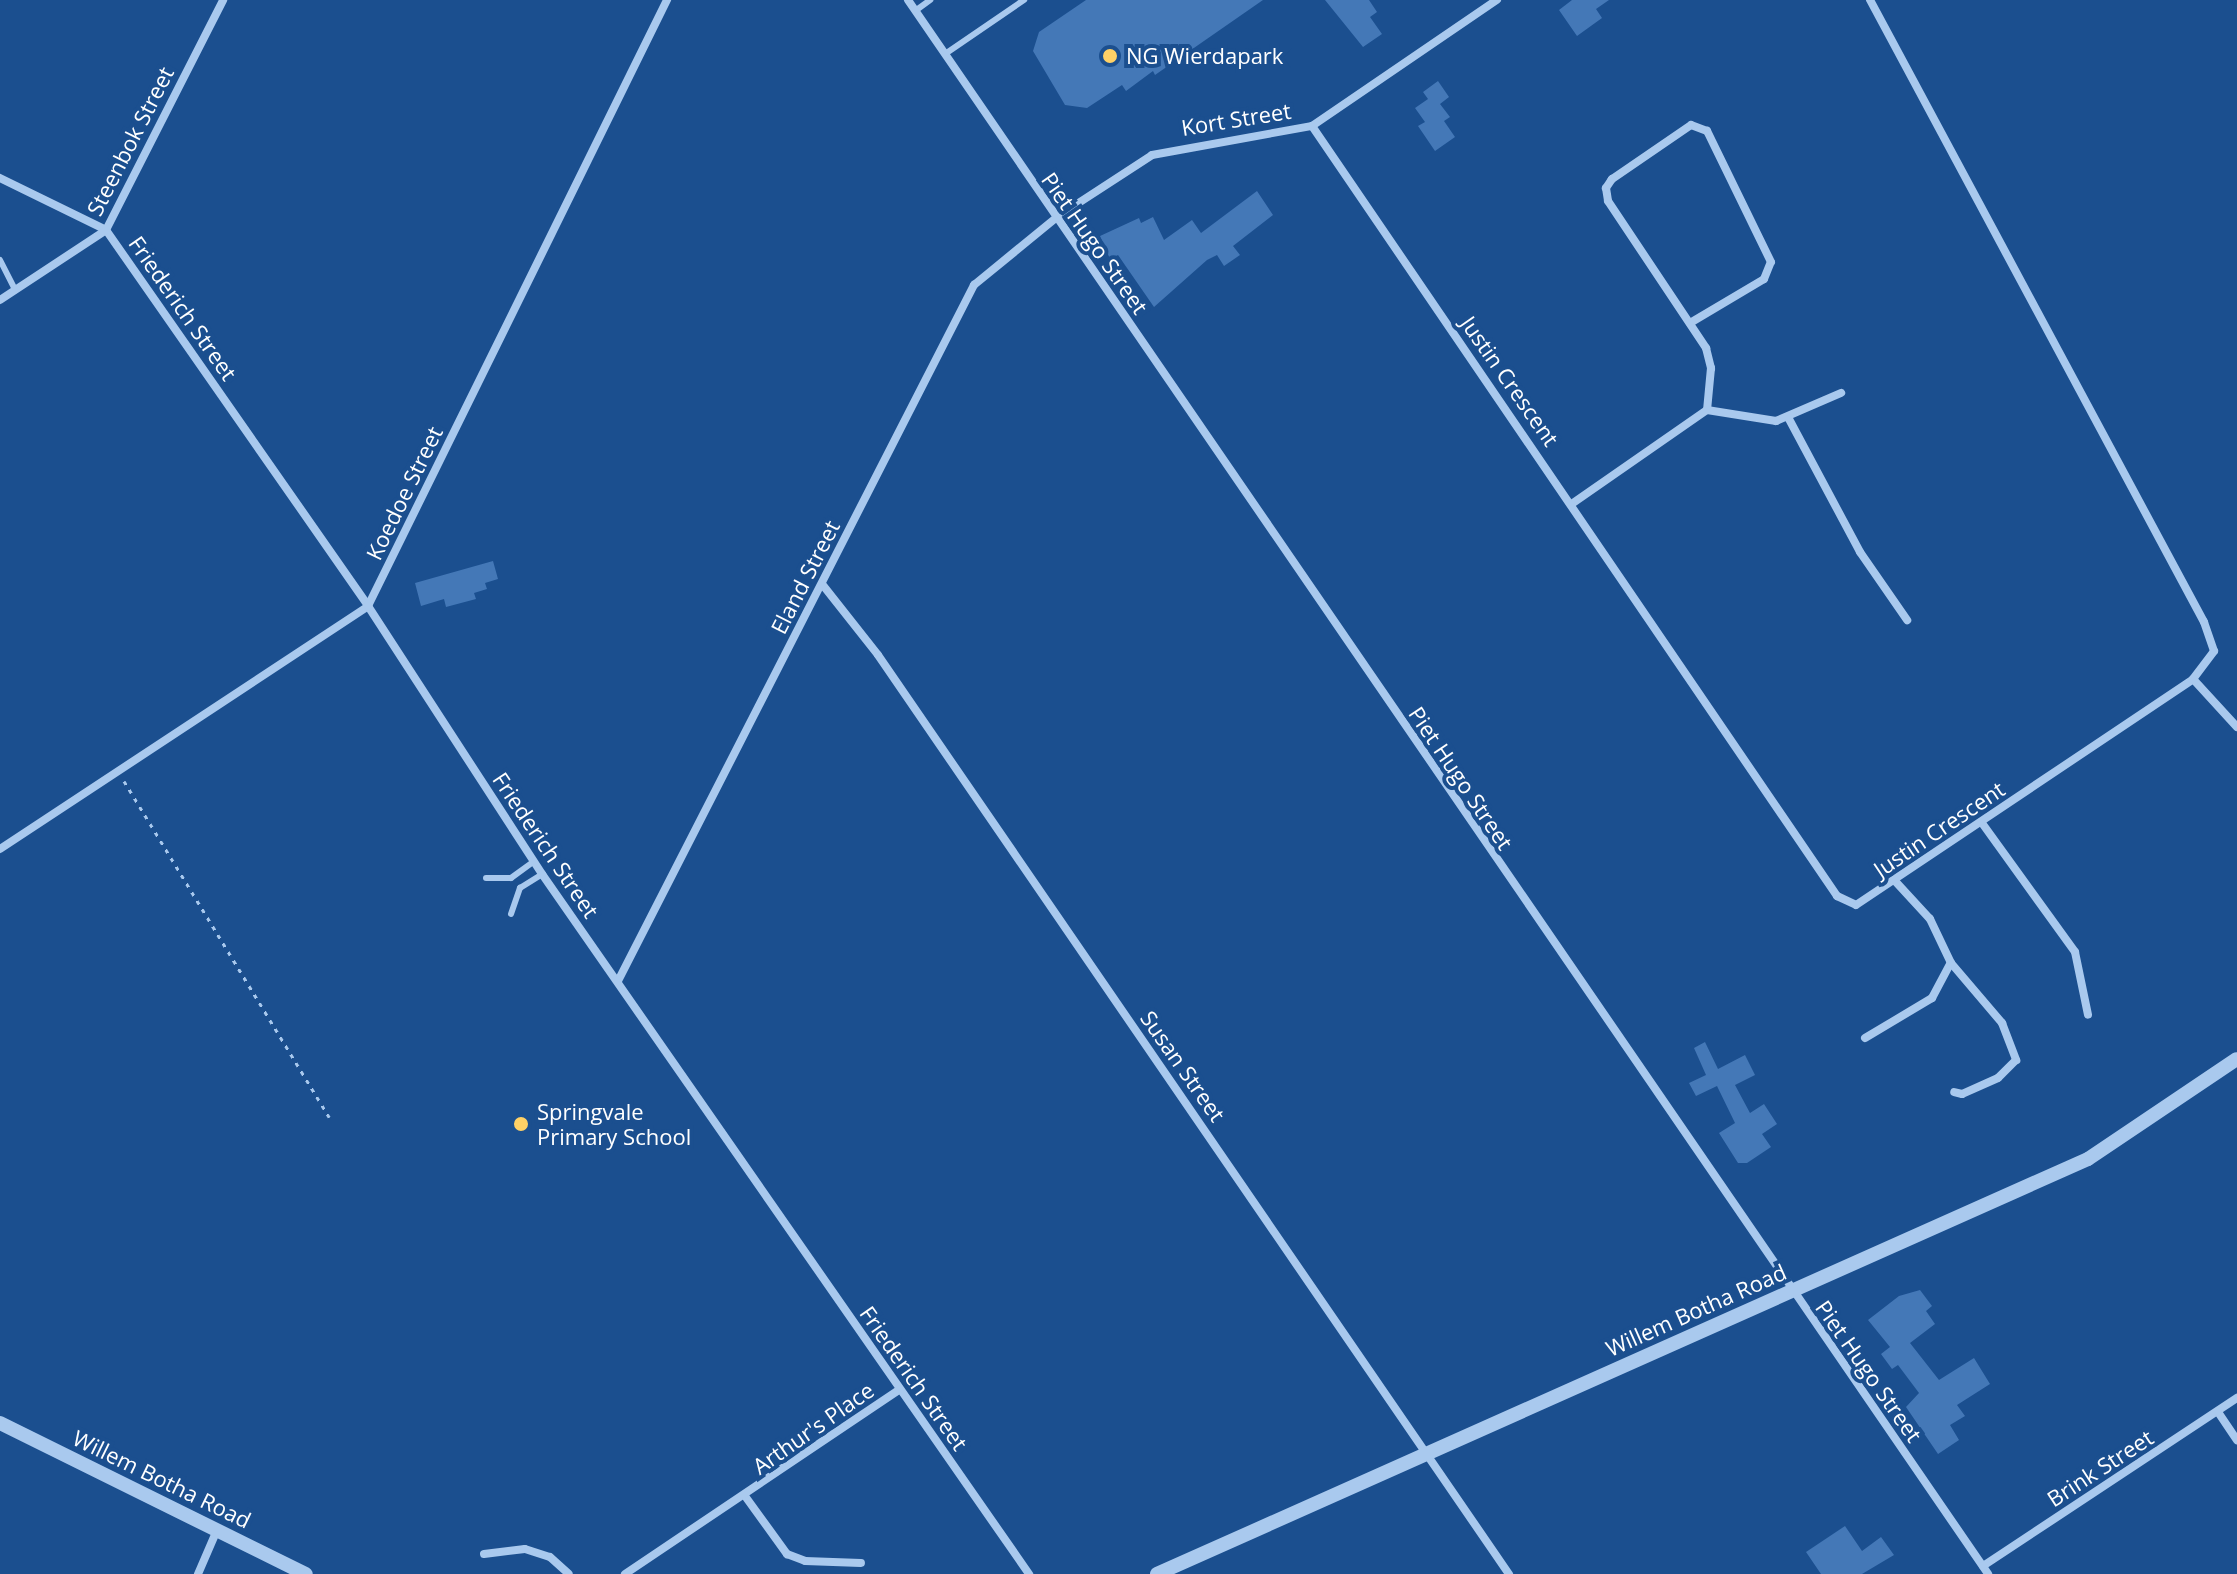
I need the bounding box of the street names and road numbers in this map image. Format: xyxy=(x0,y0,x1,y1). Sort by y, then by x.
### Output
street label: Steenbok Street xyxy=(81,62,179,220)
street label: Kort Street xyxy=(1179,97,1293,141)
street label: Piet Hugo Street xyxy=(1036,167,1154,319)
street label: Friederich Street xyxy=(123,231,243,385)
street label: Justin Crescent xyxy=(1455,311,1565,451)
street label: Koedoe Street xyxy=(360,422,448,564)
street label: Eland Street xyxy=(765,516,845,638)
street label: Piet Hugo Street xyxy=(1403,701,1519,855)
street label: Friederich Street xyxy=(488,767,604,923)
street label: Justin Crescent xyxy=(1868,775,2010,883)
street label: Susan Street xyxy=(1135,1006,1231,1126)
street label: Willem Botha Road xyxy=(1602,1258,1790,1362)
street label: Piet Hugo Street xyxy=(1810,1295,1928,1447)
street label: Friederich Street xyxy=(854,1301,974,1455)
street label: Arthur's Place xyxy=(747,1377,879,1479)
street label: Willem Botha Road xyxy=(69,1424,255,1534)
street label: Brink Street xyxy=(2042,1424,2158,1512)

